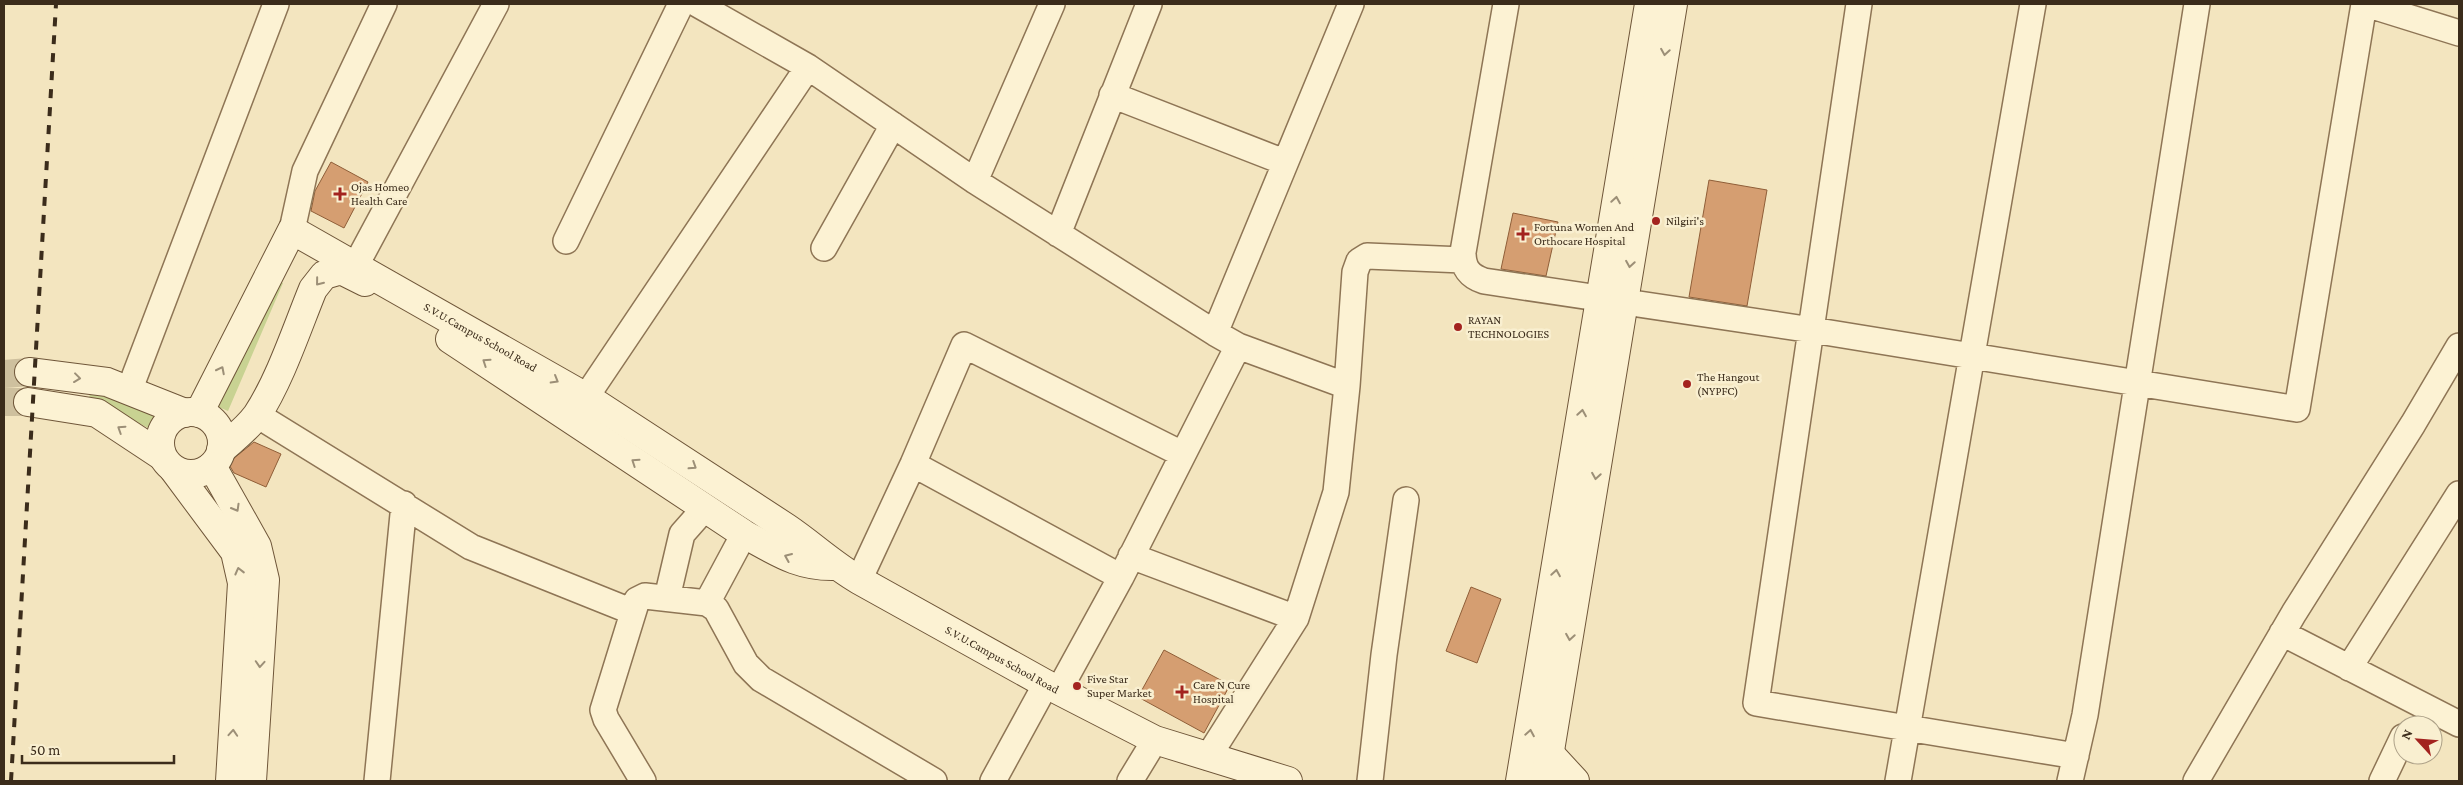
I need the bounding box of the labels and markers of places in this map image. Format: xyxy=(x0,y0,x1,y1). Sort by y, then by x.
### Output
place label: Ojas Homeo Health Care xyxy=(351,180,409,208)
marker: Ojas Homeo Health Care xyxy=(333,187,347,201)
place label: Nilgiri's xyxy=(1666,214,1704,228)
marker: Nilgiri's xyxy=(1650,215,1662,227)
place label: Fortuna Women And Orthocare Hospital xyxy=(1534,220,1635,248)
marker: Fortuna Women And Orthocare Hospital xyxy=(1516,227,1530,241)
place label: RAYAN TECHNOLOGIES xyxy=(1468,313,1550,341)
marker: RAYAN TECHNOLOGIES xyxy=(1452,321,1464,333)
place label: The Hangout (NYPFC) xyxy=(1697,370,1760,398)
marker: The Hangout (NYPFC) xyxy=(1681,378,1693,390)
place label: Five Star Super Market xyxy=(1087,672,1153,700)
place label: Care N Cure Hospital xyxy=(1193,678,1250,706)
marker: Five Star Super Market xyxy=(1071,680,1083,692)
marker: Care N Cure Hospital xyxy=(1175,685,1189,699)

